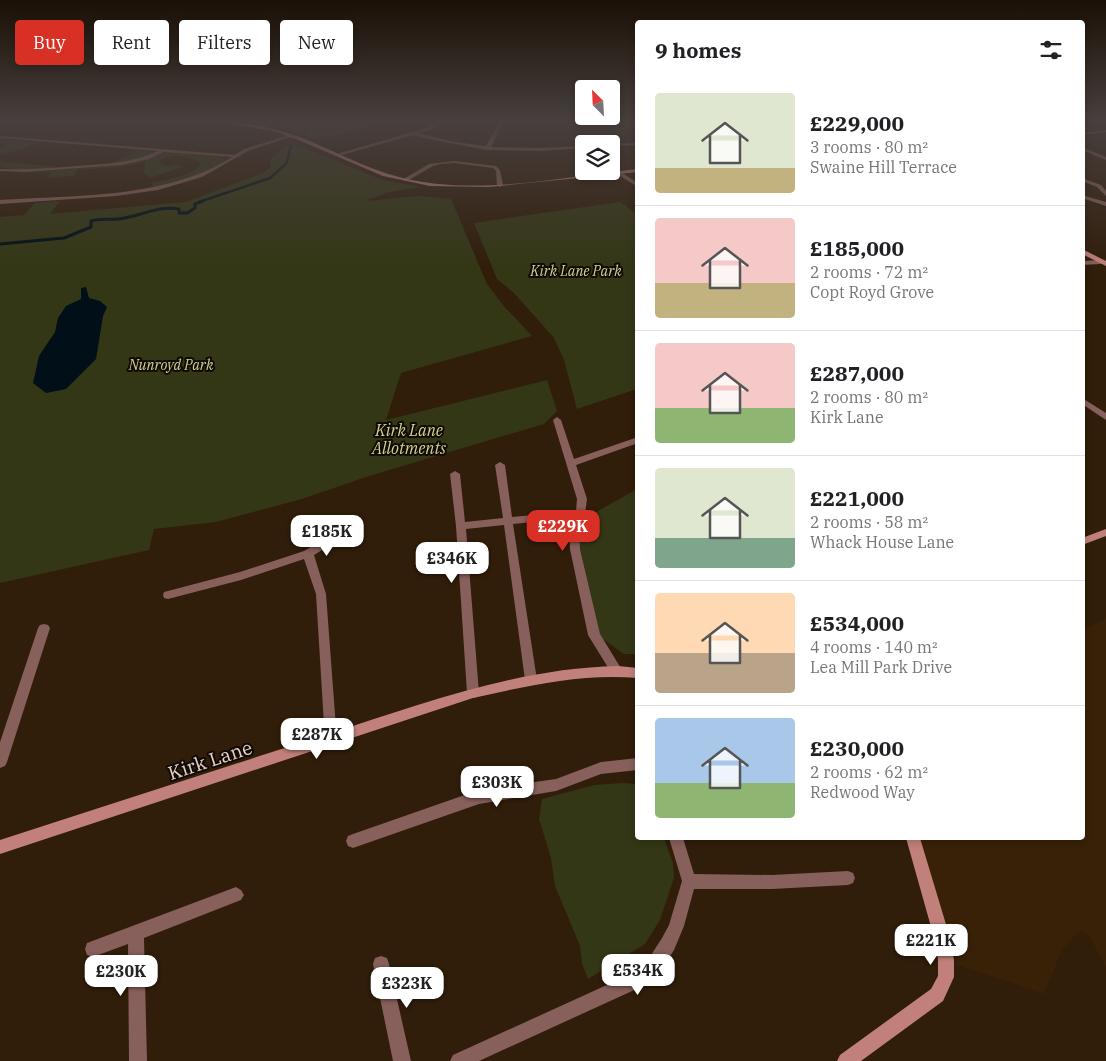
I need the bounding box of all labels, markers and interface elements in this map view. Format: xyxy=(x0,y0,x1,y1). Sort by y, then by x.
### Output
chip: Buy xyxy=(15,20,84,65)
chip: Rent xyxy=(94,20,169,65)
chip: Filters xyxy=(179,20,270,65)
chip: New xyxy=(280,20,353,65)
text: 9 homes xyxy=(655,36,741,64)
icon: filters xyxy=(1037,36,1065,64)
north arrow xyxy=(575,80,620,125)
map controls xyxy=(575,80,620,180)
text: £229,000 xyxy=(810,109,904,137)
icon: home xyxy=(695,113,755,173)
button: layers xyxy=(575,135,620,180)
text: 3 rooms · 80 m² xyxy=(810,137,928,157)
text: Swaine Hill Terrace xyxy=(810,157,957,177)
text: £185,000 xyxy=(810,234,904,262)
icon: home xyxy=(695,238,755,298)
park label: Kirk Lane Park xyxy=(529,262,622,280)
text: 2 rooms · 72 m² xyxy=(810,262,928,282)
text: Copt Royd Grove xyxy=(810,282,934,302)
park label: Nunroyd Park xyxy=(128,356,214,374)
text: £287,000 xyxy=(810,359,904,387)
icon: home xyxy=(695,363,755,423)
text: 2 rooms · 80 m² xyxy=(810,387,928,407)
text: Kirk Lane xyxy=(810,407,884,427)
park label: Kirk Lane Allotments xyxy=(371,420,446,458)
text: £221,000 xyxy=(810,484,904,512)
icon: home xyxy=(695,488,755,548)
pin: £229K xyxy=(528,510,598,552)
text: 2 rooms · 58 m² xyxy=(810,512,928,532)
pin: £185K xyxy=(292,514,362,557)
text: £229K xyxy=(538,516,588,536)
text: £185K xyxy=(302,521,352,541)
text: Whack House Lane xyxy=(810,532,954,552)
pin: £346K xyxy=(417,542,487,584)
text: £346K xyxy=(427,548,477,568)
text: £534,000 xyxy=(810,609,904,637)
icon: home xyxy=(695,613,755,673)
text: 4 rooms · 140 m² xyxy=(810,637,938,657)
text: Lea Mill Park Drive xyxy=(810,657,952,677)
pin: £287K xyxy=(282,718,352,760)
text: £287K xyxy=(292,724,342,744)
text: £230,000 xyxy=(810,734,904,762)
street label: Kirk Lane xyxy=(165,735,255,785)
icon: home xyxy=(695,738,755,798)
text: 2 rooms · 62 m² xyxy=(810,762,928,782)
pin: £303K xyxy=(462,766,532,808)
text: £303K xyxy=(472,772,522,792)
text: Redwood Way xyxy=(810,782,915,802)
pin: £221K xyxy=(896,924,966,966)
text: £221K xyxy=(906,930,956,950)
pin: £230K xyxy=(86,954,156,997)
pin: £534K xyxy=(603,954,673,996)
text: £534K xyxy=(613,960,663,980)
text: £230K xyxy=(96,961,146,981)
pin: £323K xyxy=(372,966,442,1009)
text: £323K xyxy=(382,973,432,993)

